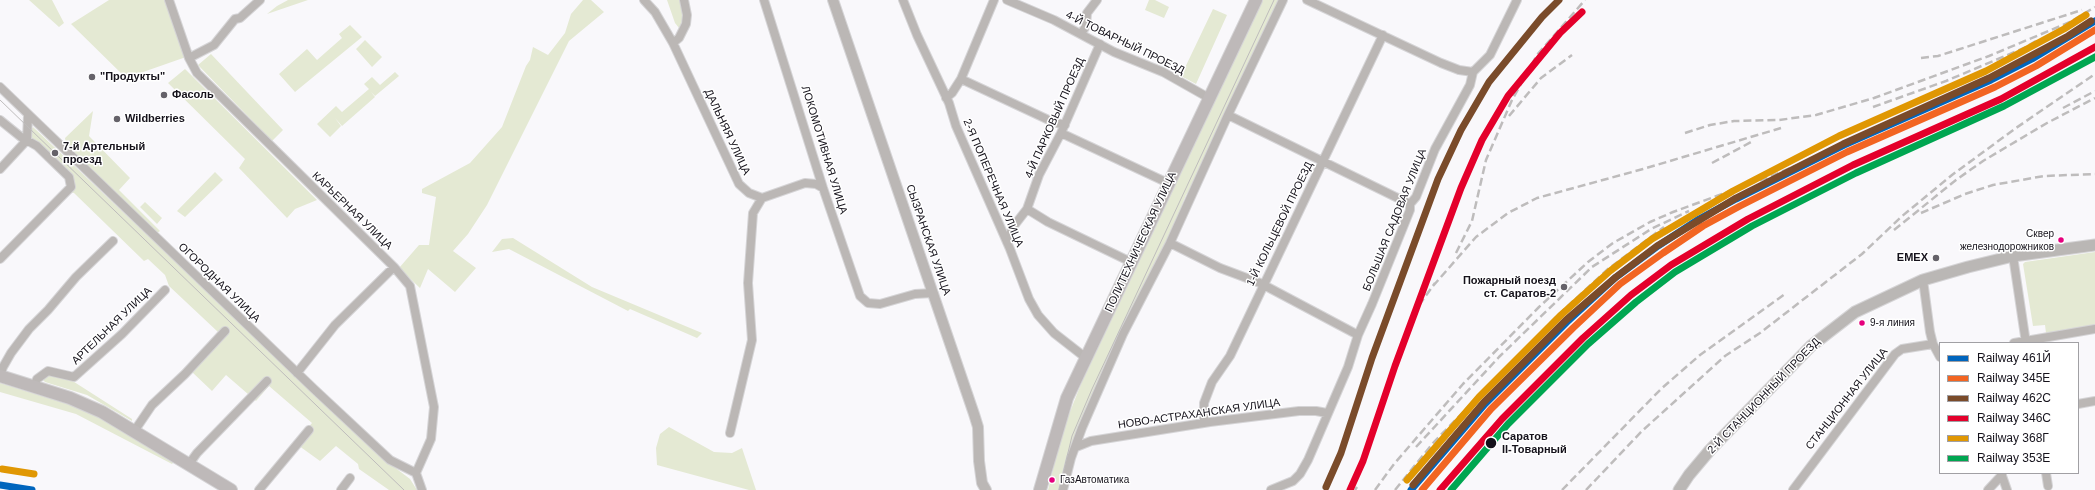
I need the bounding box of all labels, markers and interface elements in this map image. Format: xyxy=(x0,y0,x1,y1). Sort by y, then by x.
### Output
street label: 4-Й ТОВАРНЫЙ ПРОЕЗД xyxy=(1063,8,1187,78)
street label: 4-Й ПАРКОВЫЙ ПРОЕЗД xyxy=(1022,56,1088,180)
place label: "Продукты" xyxy=(100,70,165,84)
marker: "Продукты" xyxy=(87,72,97,82)
street label: ЛОКОМОТИВНАЯ УЛИЦА xyxy=(798,84,850,216)
street label: ДАЛЬНЯЯ УЛИЦА xyxy=(701,87,753,177)
place label: Фасоль xyxy=(172,88,214,102)
marker: Фасоль xyxy=(159,90,169,100)
place label: Wildberries xyxy=(125,112,185,126)
marker: Wildberries xyxy=(112,114,122,124)
street label: 2-Я ПОПЕРЕЧНАЯ УЛИЦА xyxy=(960,117,1026,249)
place label: 7-й Артельный проезд xyxy=(63,140,145,166)
street label: БОЛЬШАЯ САДОВАЯ УЛИЦА xyxy=(1360,147,1430,293)
marker: 7-й Артельный проезд xyxy=(50,148,60,158)
street label: 1-Й КОЛЬЦЕВОЙ ПРОЕЗД xyxy=(1244,160,1316,288)
street label: КАРЬЕРНАЯ УЛИЦА xyxy=(309,169,395,253)
street label: ПОЛИТЕХНИЧЕСКАЯ УЛИЦА xyxy=(1103,170,1179,314)
street label: СЫЗРАНСКАЯ УЛИЦА xyxy=(903,183,953,297)
place label: Сквер железнодорожников xyxy=(1960,228,2054,252)
marker: Сквер железнодорожников xyxy=(2056,235,2066,245)
street label: ОГОРОДНАЯ УЛИЦА xyxy=(175,240,263,326)
place label: EMEX xyxy=(1897,251,1928,265)
marker: EMEX xyxy=(1931,253,1941,263)
place label: Пожарный поезд ст. Саратов-2 xyxy=(1463,274,1556,300)
marker: Пожарный поезд ст. Саратов-2 xyxy=(1559,282,1569,292)
street label: АРТЕЛЬНАЯ УЛИЦА xyxy=(69,284,155,368)
place label: 9-я линия xyxy=(1870,317,1915,329)
marker: 9-я линия xyxy=(1857,318,1867,328)
street label: 2-Й СТАНЦИОННЫЙ ПРОЕЗД xyxy=(1705,335,1823,457)
legend xyxy=(1939,342,2079,474)
street label: СТАНЦИОННАЯ УЛИЦА xyxy=(1803,346,1891,452)
text: Railway 461Й xyxy=(1977,351,2051,365)
text: Railway 345Е xyxy=(1977,371,2050,385)
text: Railway 462С xyxy=(1977,391,2051,405)
street label: НОВО-АСТРАХАНСКАЯ УЛИЦА xyxy=(1117,396,1281,432)
text: Railway 346С xyxy=(1977,411,2051,425)
place label: Саратов II-Товарный xyxy=(1502,430,1567,456)
text: Railway 368Г xyxy=(1977,431,2049,445)
marker: Саратов II-Товарный xyxy=(1484,436,1498,450)
text: Railway 353Е xyxy=(1977,451,2050,465)
place label: ГазАвтоматика xyxy=(1060,474,1129,486)
marker: ГазАвтоматика xyxy=(1047,475,1057,485)

